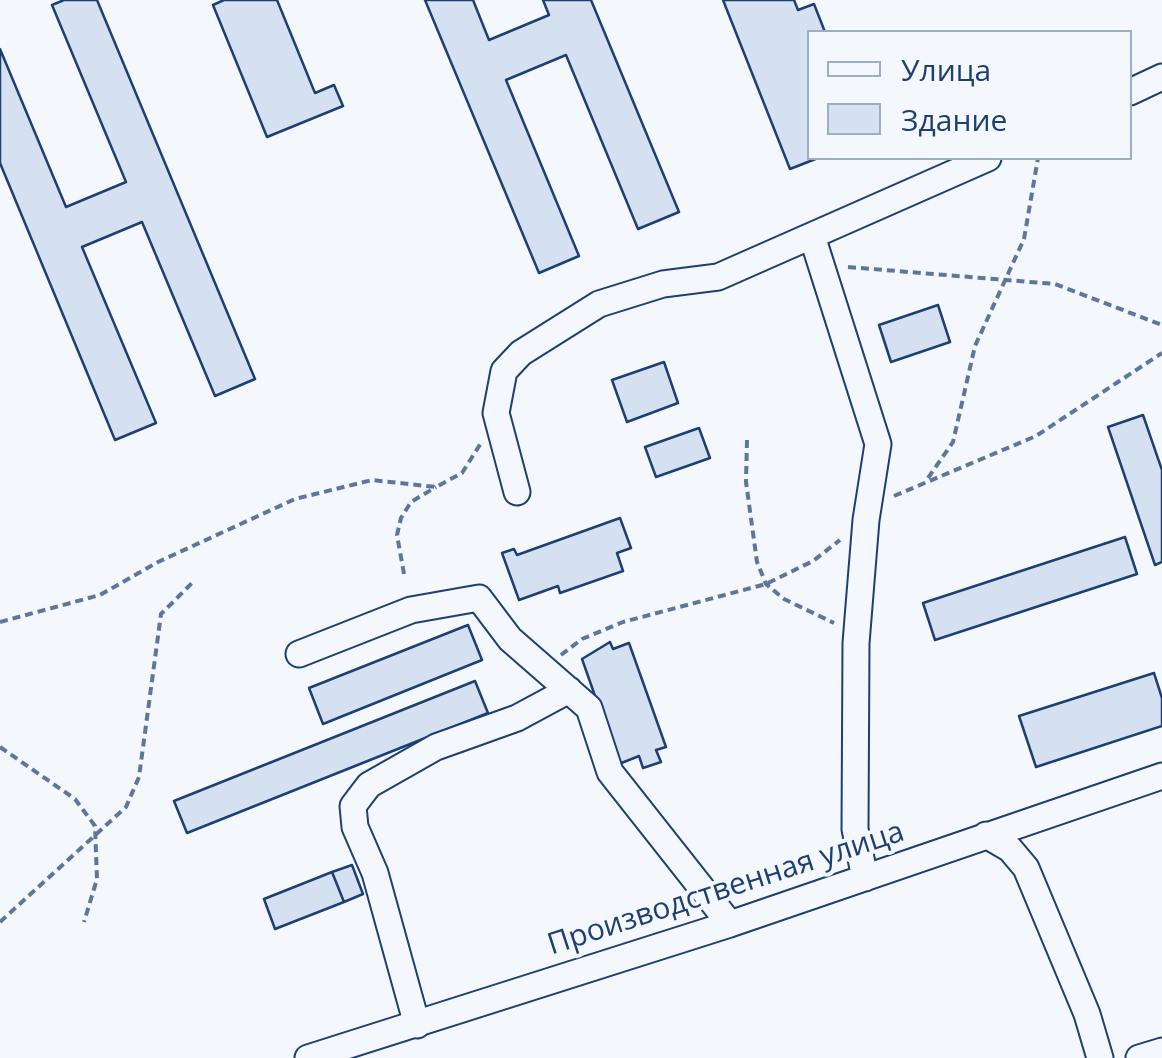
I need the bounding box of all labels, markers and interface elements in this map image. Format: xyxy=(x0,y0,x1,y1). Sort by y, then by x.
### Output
legend xyxy=(807,30,1132,160)
text: Улица xyxy=(901,49,991,90)
text: Здание xyxy=(901,99,1007,140)
street label: Производственная улица xyxy=(543,814,909,964)

